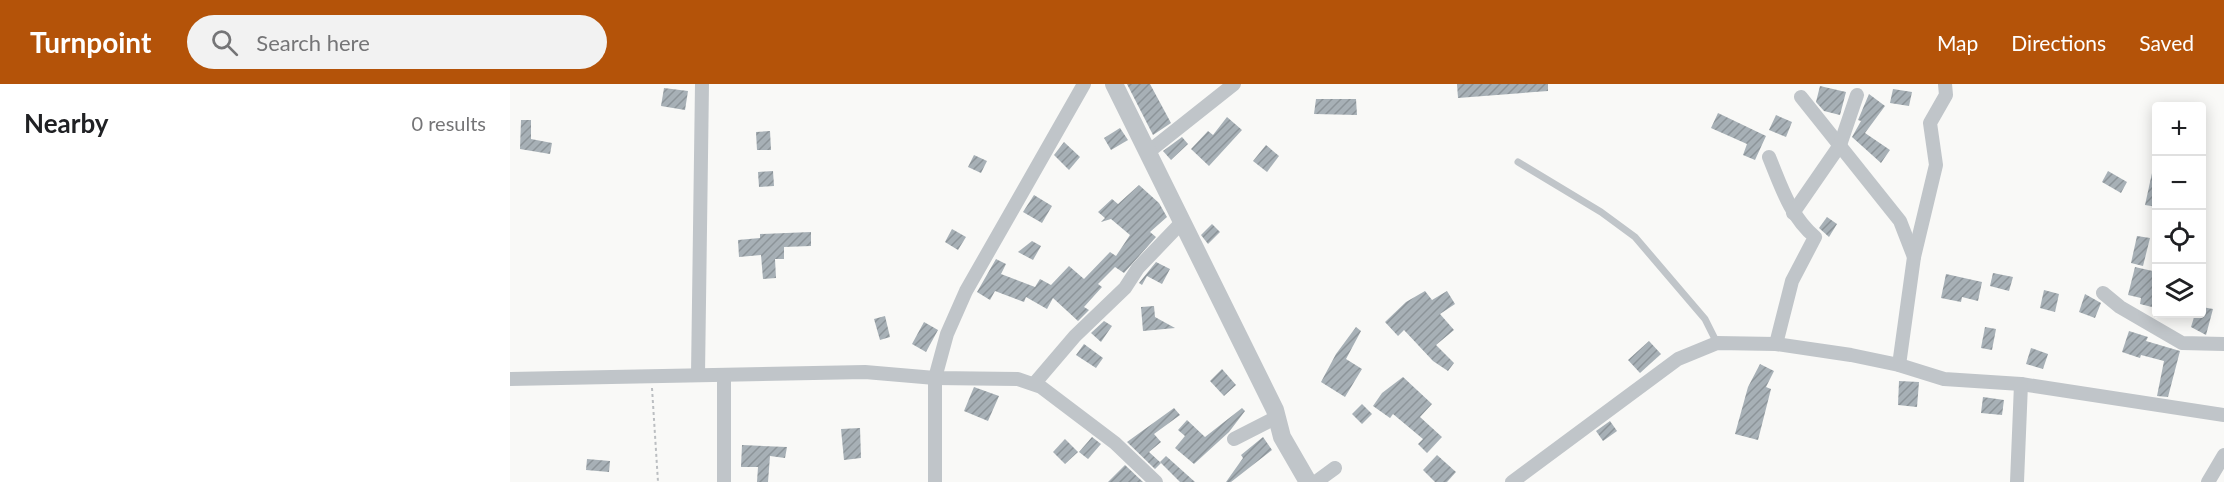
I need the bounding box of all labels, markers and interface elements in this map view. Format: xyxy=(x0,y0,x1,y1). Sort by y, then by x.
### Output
search box xyxy=(187,15,607,69)
text: Turnpoint xyxy=(30,25,151,59)
icon: search xyxy=(208,26,241,59)
text: Search here xyxy=(256,29,370,56)
text: Map xyxy=(1937,30,1978,55)
text: Directions xyxy=(2011,30,2106,55)
text: Saved xyxy=(2139,30,2194,55)
map controls xyxy=(2152,102,2206,318)
button: + xyxy=(2152,102,2206,156)
text: Nearby xyxy=(24,107,109,139)
text: 0 results xyxy=(411,111,486,135)
button: − xyxy=(2152,156,2206,210)
button: locate xyxy=(2152,210,2206,264)
button: layers xyxy=(2152,264,2206,318)

